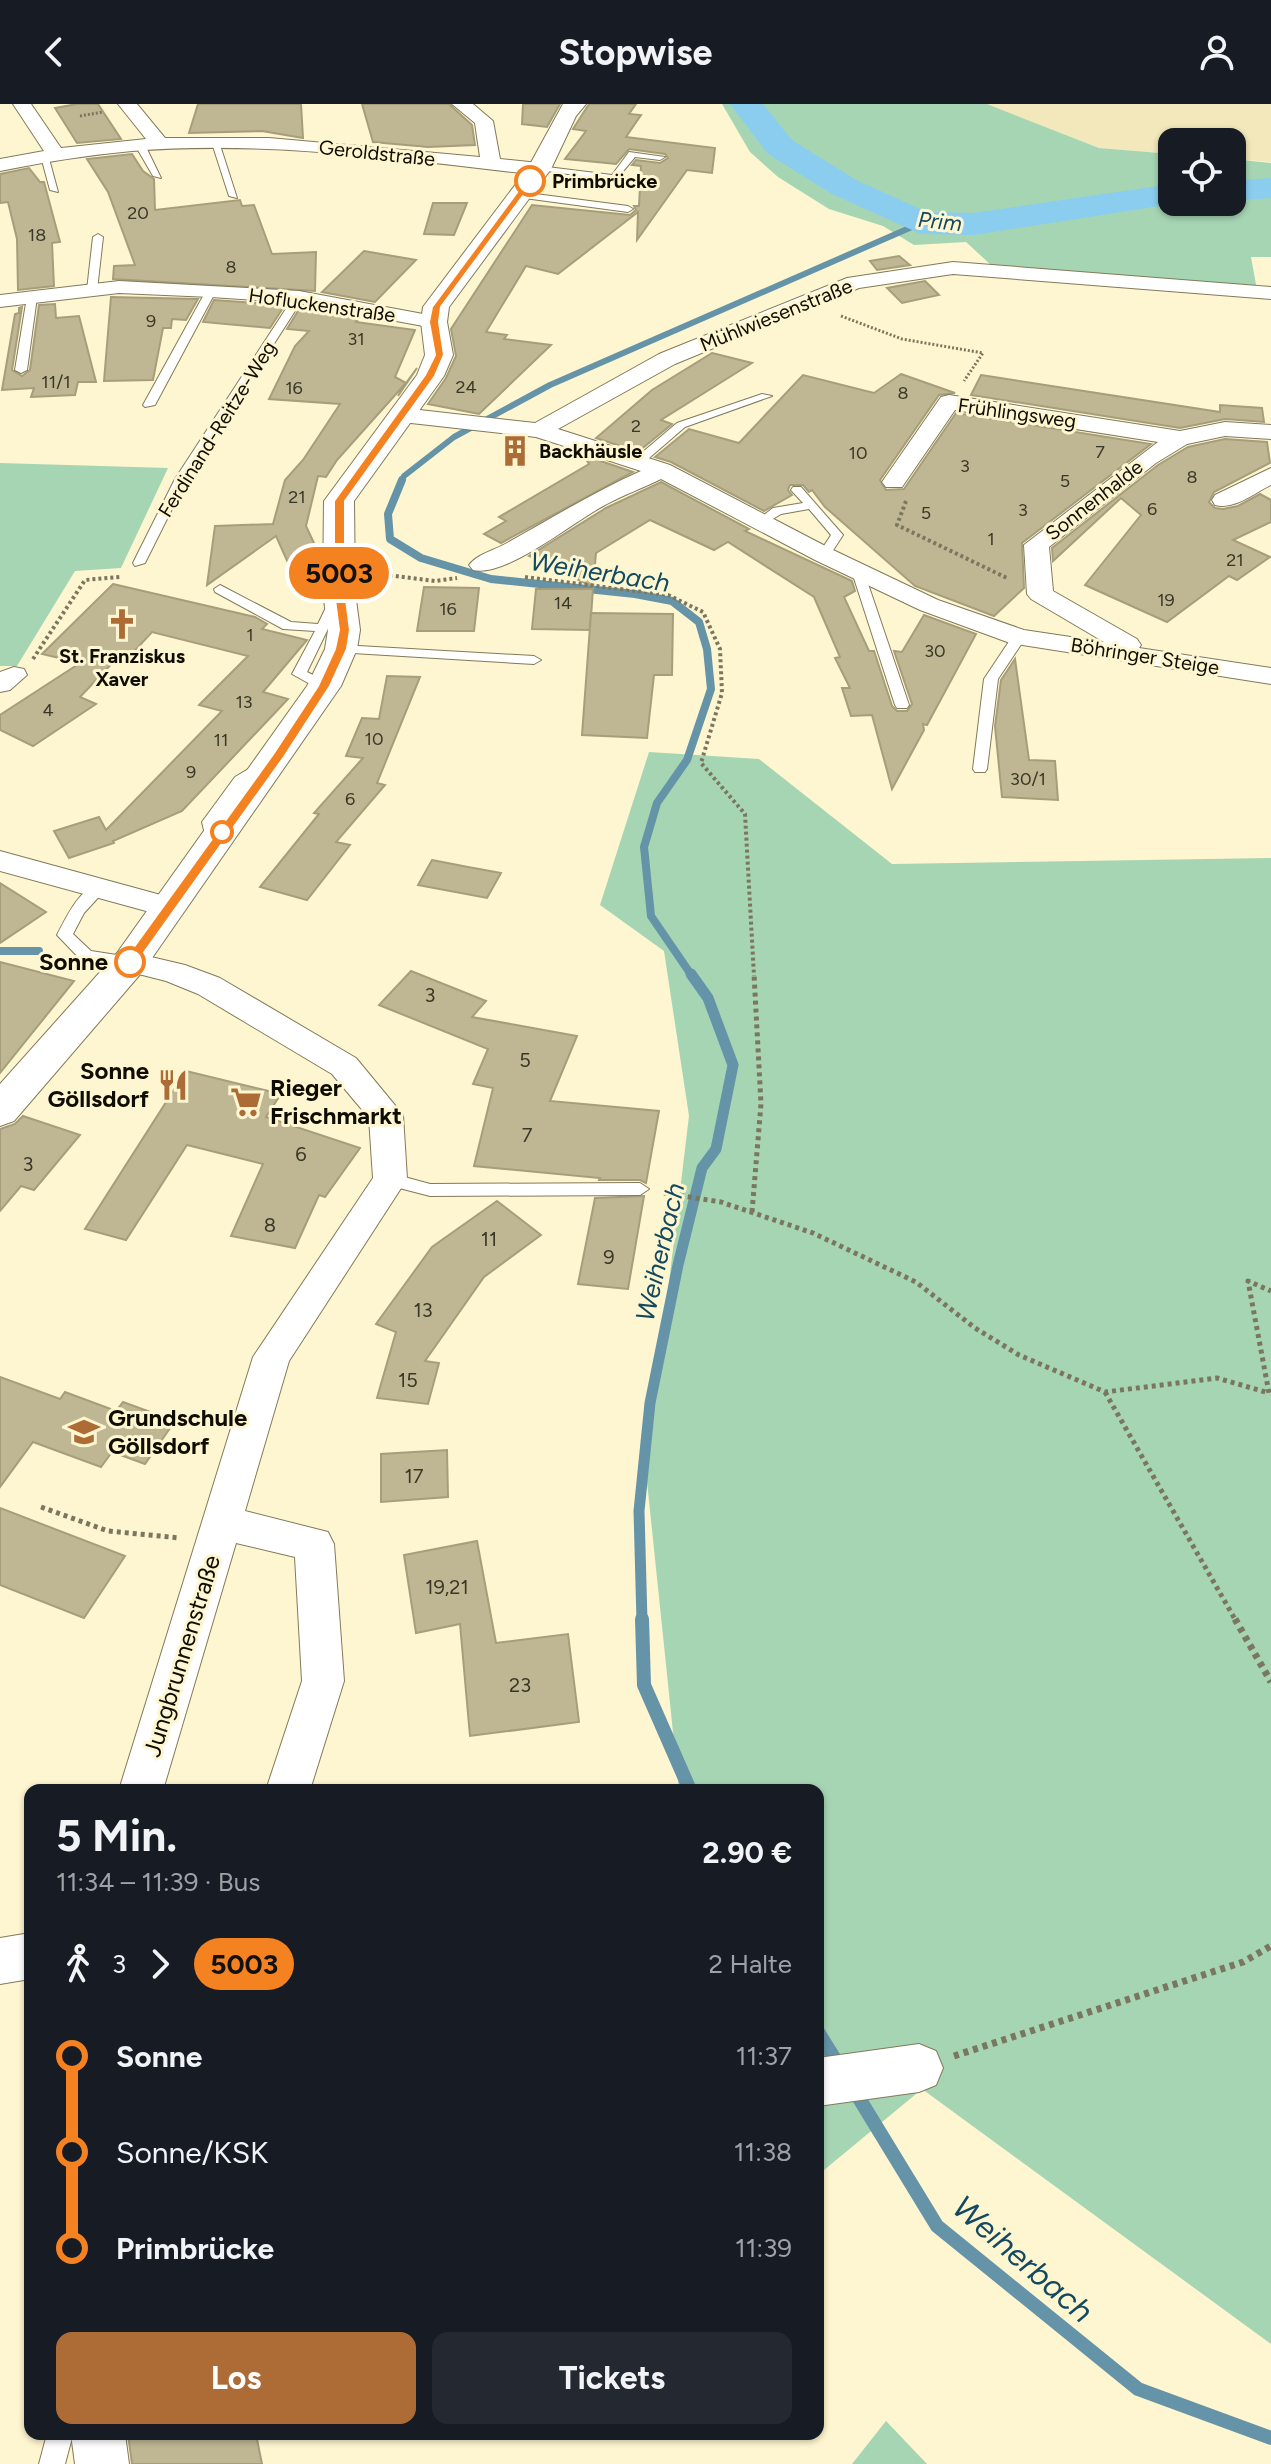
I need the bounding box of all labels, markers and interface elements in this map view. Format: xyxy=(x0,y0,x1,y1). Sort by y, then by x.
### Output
icon: back xyxy=(32,30,76,74)
icon: person xyxy=(1195,30,1239,74)
text: Stopwise xyxy=(559,31,712,74)
map controls xyxy=(1158,128,1246,216)
button: locate xyxy=(1158,128,1246,216)
street label: Geroldstraße xyxy=(318,135,436,171)
marker: Primbrücke xyxy=(515,166,545,196)
place label: Primbrücke xyxy=(552,169,657,193)
house number: 20 xyxy=(127,202,149,224)
water label: Prim xyxy=(917,206,964,237)
house number: 18 xyxy=(28,224,46,246)
house number: 8 xyxy=(225,256,237,278)
street label: Mühlwiesenstraße xyxy=(696,273,856,357)
street label: Hofluckenstraße xyxy=(247,283,397,327)
house number: 9 xyxy=(146,310,156,332)
house number: 31 xyxy=(347,328,365,350)
street label: Ferdinand-Reitze-Weg xyxy=(153,337,281,521)
house number: 11/1 xyxy=(41,371,71,393)
house number: 24 xyxy=(455,376,477,398)
house number: 16 xyxy=(285,377,303,399)
house number: 8 xyxy=(897,382,909,404)
street label: Frühlingsweg xyxy=(956,393,1078,433)
house number: 2 xyxy=(631,415,641,437)
building icon: Backhäusle xyxy=(498,434,532,468)
place label: Backhäusle xyxy=(539,439,642,463)
house number: 7 xyxy=(1095,441,1105,463)
house number: 10 xyxy=(849,442,867,464)
house number: 3 xyxy=(960,455,970,477)
street label: Sonnenhalde xyxy=(1041,455,1147,545)
house number: 8 xyxy=(1186,466,1198,488)
house number: 5 xyxy=(1060,470,1070,492)
house number: 21 xyxy=(288,486,306,508)
house number: 6 xyxy=(1147,498,1157,520)
house number: 3 xyxy=(1018,499,1028,521)
house number: 5 xyxy=(921,502,931,524)
house number: 1 xyxy=(987,528,995,550)
water label: Weiherbach xyxy=(528,545,672,599)
line badge: 5003 xyxy=(283,547,395,599)
house number: 21 xyxy=(1226,549,1244,571)
text: 5003 xyxy=(305,556,373,590)
house number: 19 xyxy=(1157,589,1175,611)
house number: 14 xyxy=(554,592,572,614)
house number: 16 xyxy=(439,598,457,620)
church icon: St. Franziskus Xaver xyxy=(105,607,139,641)
house number: 1 xyxy=(246,624,254,646)
street label: Böhringer Steige xyxy=(1069,632,1221,680)
house number: 30 xyxy=(924,640,946,662)
place label: St. Franziskus Xaver xyxy=(59,644,185,691)
house number: 13 xyxy=(235,691,253,713)
house number: 4 xyxy=(42,699,54,721)
house number: 10 xyxy=(365,728,383,750)
house number: 11 xyxy=(214,729,228,751)
house number: 9 xyxy=(186,761,196,783)
house number: 30/1 xyxy=(1010,768,1046,790)
house number: 6 xyxy=(345,788,355,810)
unlabelled marker xyxy=(211,821,233,843)
place label: Sonne xyxy=(39,947,108,976)
marker: Sonne xyxy=(115,947,145,977)
house number: 3 xyxy=(425,983,435,1007)
house number: 5 xyxy=(519,1048,531,1072)
place label: Sonne Göllsdorf xyxy=(47,1056,150,1113)
restaurant icon: Sonne Göllsdorf xyxy=(156,1068,190,1102)
place label: Rieger Frischmarkt xyxy=(270,1073,402,1130)
supermarket icon: Rieger Frischmarkt xyxy=(229,1085,263,1119)
house number: 7 xyxy=(522,1123,533,1147)
house number: 6 xyxy=(295,1142,307,1166)
house number: 3 xyxy=(23,1152,33,1176)
water label: Weiherbach xyxy=(629,1180,691,1324)
house number: 8 xyxy=(264,1213,276,1237)
house number: 11 xyxy=(481,1227,497,1251)
house number: 9 xyxy=(603,1245,615,1269)
house number: 13 xyxy=(413,1298,433,1322)
house number: 15 xyxy=(398,1368,418,1392)
place label: Grundschule Göllsdorf xyxy=(108,1403,247,1460)
school or university icon: Grundschule Göllsdorf xyxy=(67,1415,101,1449)
house number: 17 xyxy=(405,1464,424,1488)
street label: Jungbrunnenstraße xyxy=(137,1552,226,1760)
house number: 19,21 xyxy=(425,1575,469,1599)
house number: 23 xyxy=(509,1673,531,1697)
text: 5 Min. xyxy=(56,1809,177,1862)
text: 2.90 € xyxy=(702,1834,792,1871)
text: 11:34 – 11:39 · Bus xyxy=(56,1866,260,1898)
icon: walk xyxy=(56,1942,100,1986)
icon: forward xyxy=(138,1942,182,1986)
text: 5003 xyxy=(210,1947,278,1981)
text: 3 xyxy=(112,1948,126,1980)
text: 2 Halte xyxy=(709,1948,792,1980)
text: Sonne xyxy=(116,2038,202,2075)
text: 11:37 xyxy=(736,2040,792,2072)
text: Sonne/KSK xyxy=(116,2134,268,2171)
text: 11:38 xyxy=(734,2136,792,2168)
water label: Weiherbach xyxy=(945,2188,1101,2330)
text: Primbrücke xyxy=(116,2230,274,2267)
text: 11:39 xyxy=(735,2232,792,2264)
button: Los xyxy=(56,2332,416,2424)
button: Tickets xyxy=(432,2332,792,2424)

